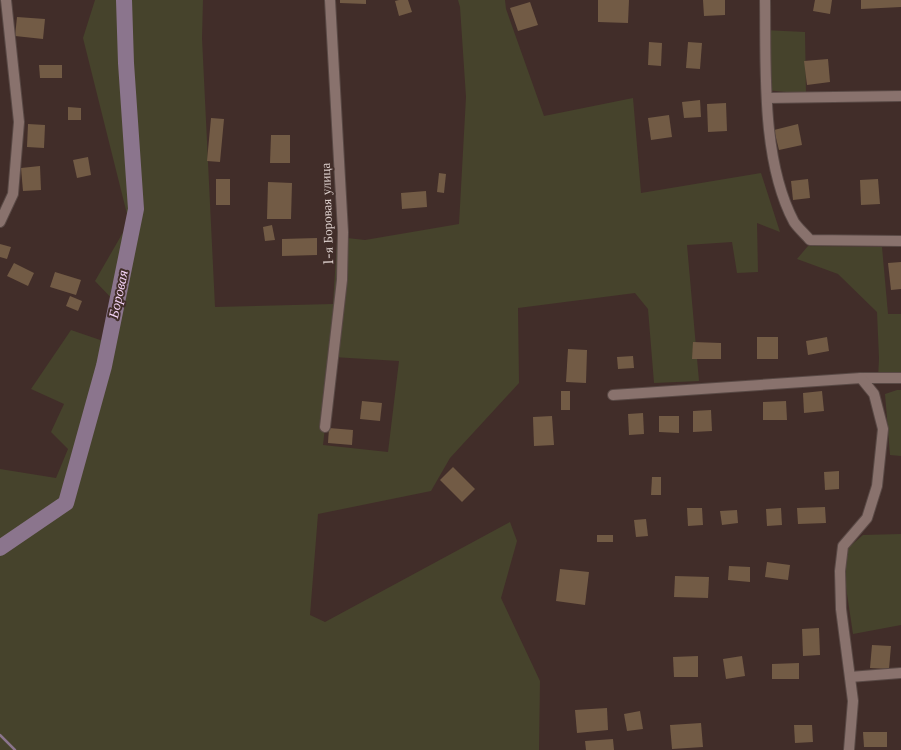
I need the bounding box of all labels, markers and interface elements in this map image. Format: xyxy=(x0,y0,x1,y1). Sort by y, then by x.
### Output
street label: 1-я Боровая улица xyxy=(317,162,337,265)
water label: Боровая xyxy=(104,268,132,321)

